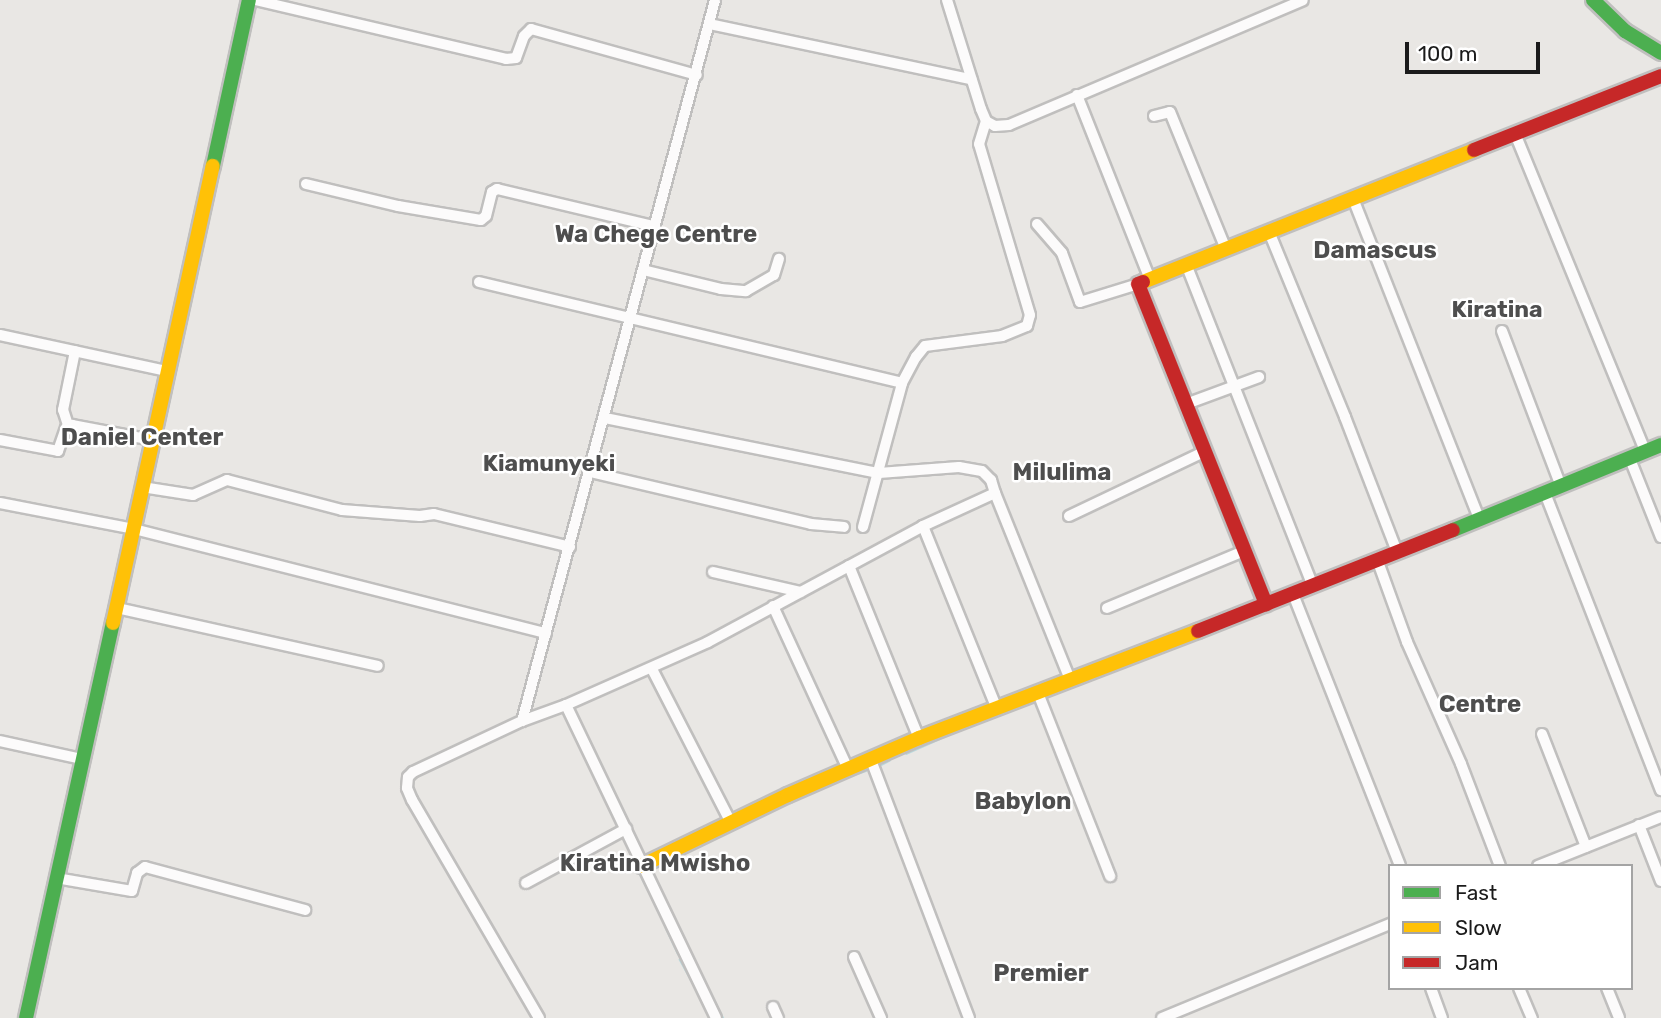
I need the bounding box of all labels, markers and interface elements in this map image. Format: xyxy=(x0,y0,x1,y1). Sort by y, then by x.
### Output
scale bar xyxy=(1409,28,1544,72)
text: 100 m xyxy=(1418,41,1477,66)
district label: Wa Chege Centre xyxy=(555,221,757,249)
district label: Damascus xyxy=(1313,237,1437,265)
district label: Kiratina xyxy=(1451,295,1543,323)
district label: Daniel Center xyxy=(61,424,223,452)
district label: Kiamunyeki xyxy=(483,449,615,477)
district label: Milulima xyxy=(1013,459,1111,487)
district label: Centre xyxy=(1439,691,1521,719)
district label: Babylon xyxy=(975,788,1071,816)
district label: Kiratina Mwisho xyxy=(560,850,750,878)
legend xyxy=(1388,864,1633,990)
text: Fast xyxy=(1455,880,1497,905)
text: Slow xyxy=(1455,915,1502,940)
text: Jam xyxy=(1455,950,1499,975)
district label: Premier xyxy=(993,960,1089,988)

